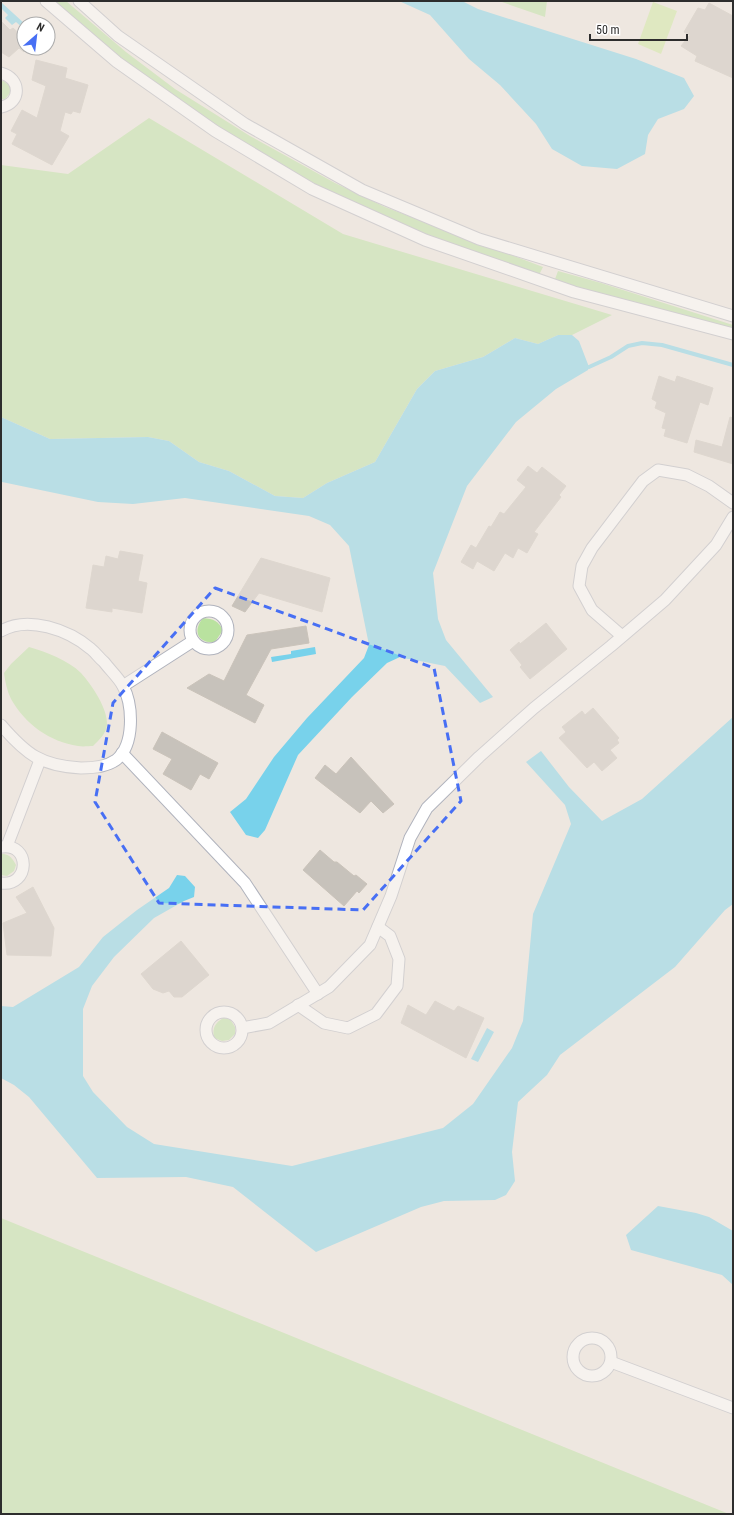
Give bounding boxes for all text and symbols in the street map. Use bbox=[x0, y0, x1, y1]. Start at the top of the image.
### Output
north arrow bbox=[16, 16, 56, 56]
scale bar bbox=[590, 16, 687, 42]
text: N bbox=[34, 20, 47, 35]
text: 50 m bbox=[596, 23, 620, 37]

